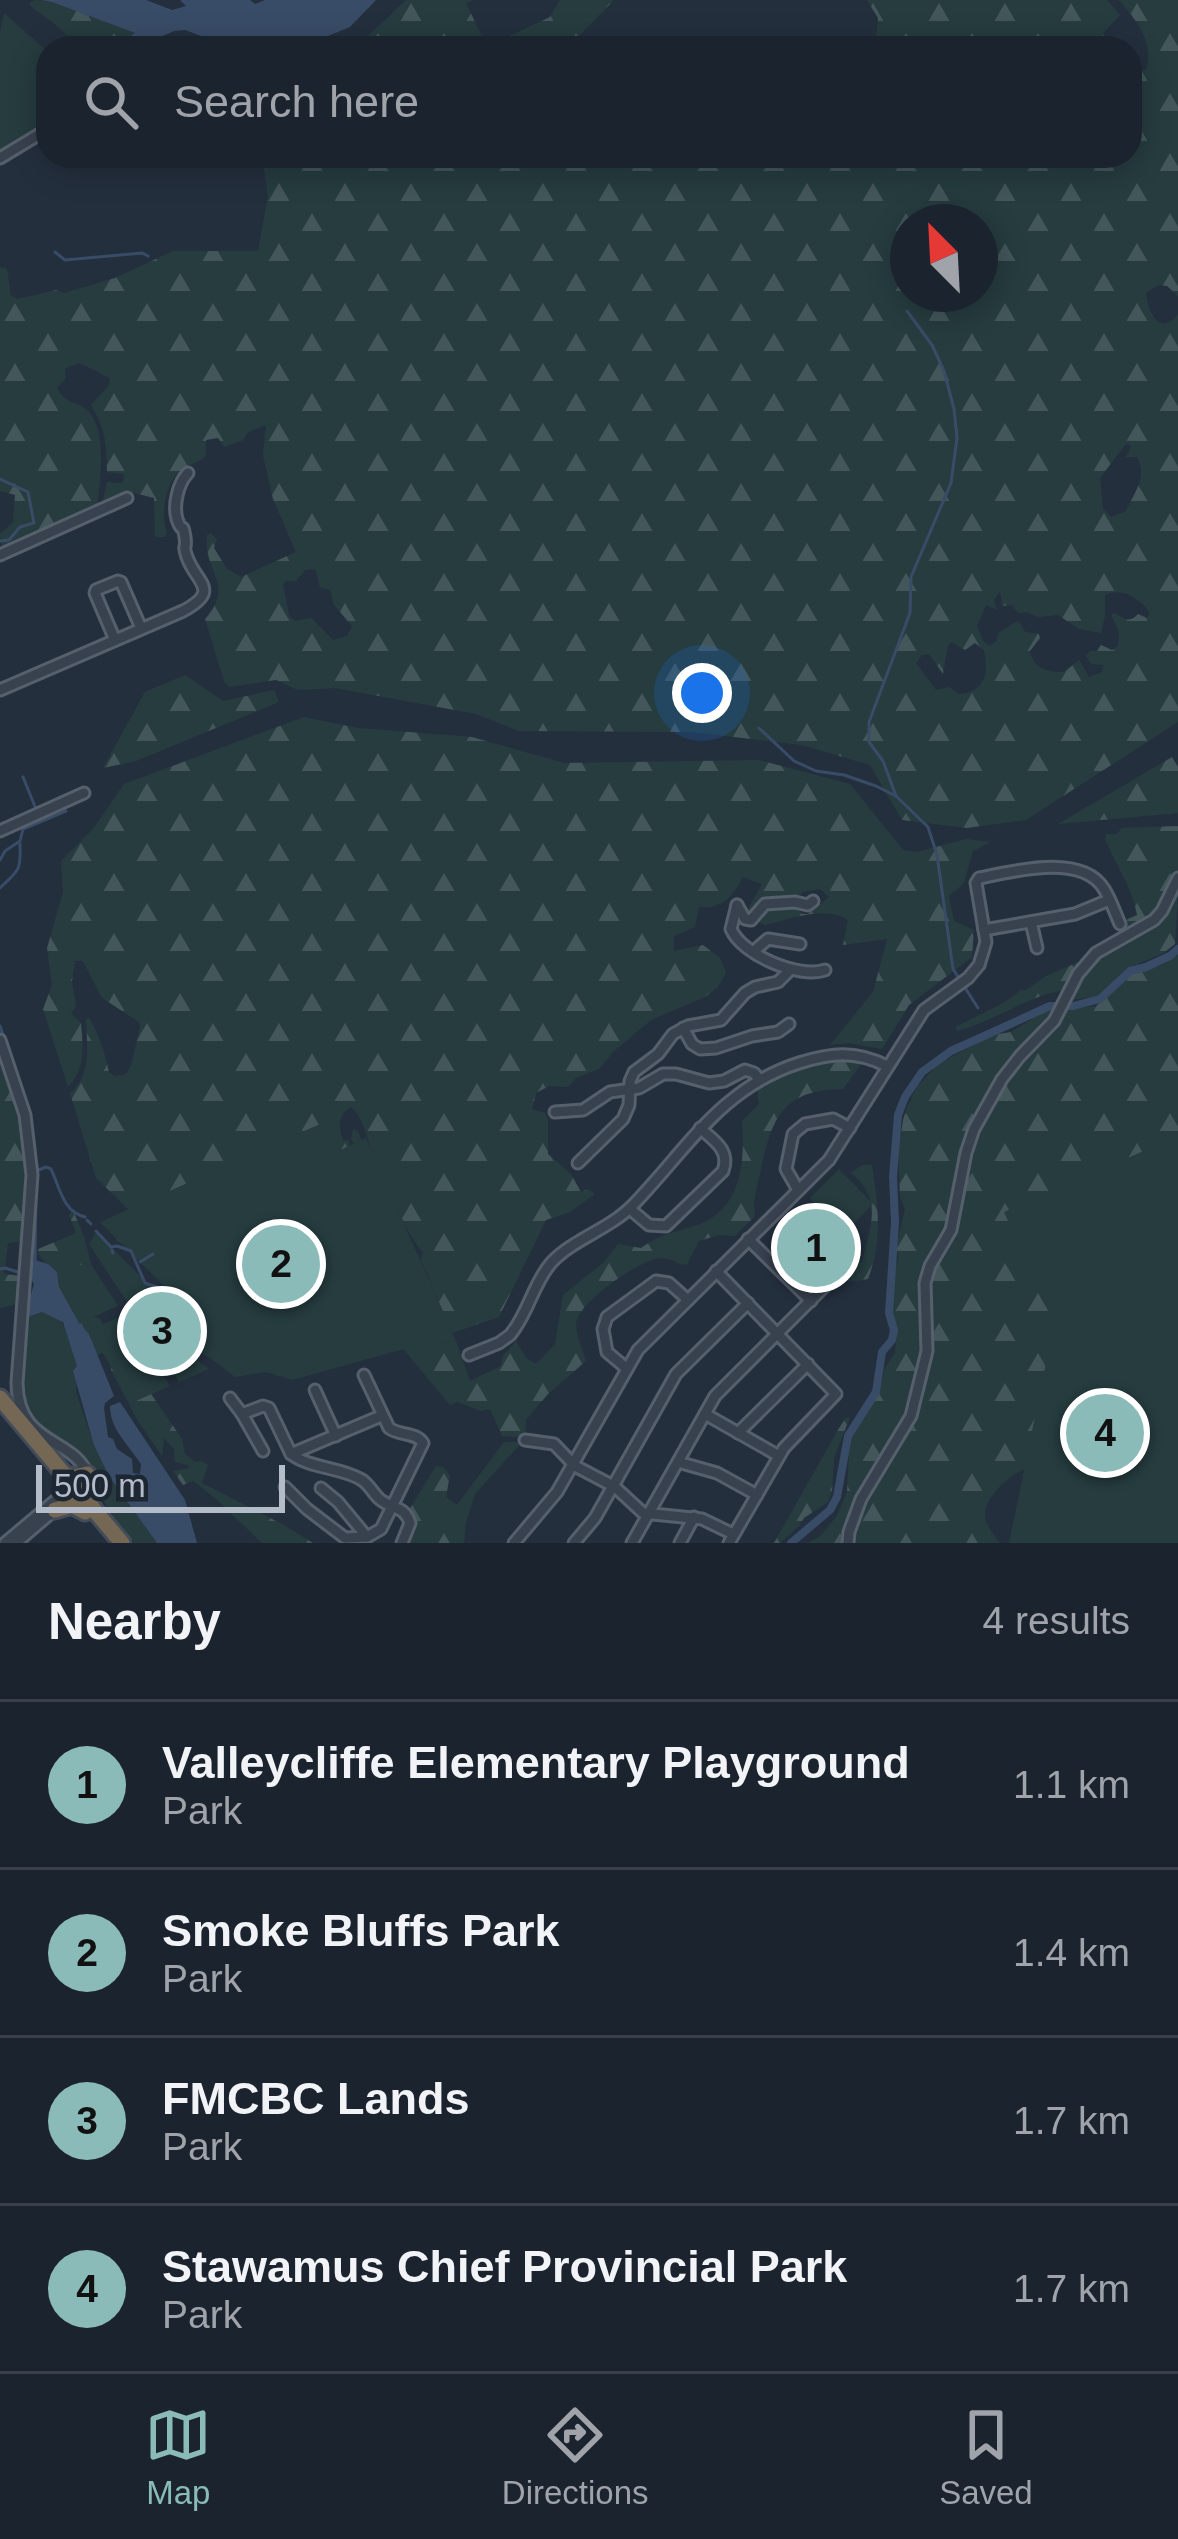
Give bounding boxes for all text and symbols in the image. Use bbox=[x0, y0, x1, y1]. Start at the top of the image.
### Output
search box bbox=[36, 36, 1142, 168]
icon: search bbox=[78, 69, 144, 135]
text: Search here bbox=[174, 76, 419, 127]
north arrow bbox=[890, 204, 998, 312]
your location bbox=[672, 663, 732, 723]
pin: 1 bbox=[777, 1203, 855, 1293]
pin: 2 bbox=[242, 1219, 320, 1309]
pin: 3 bbox=[123, 1286, 201, 1376]
pin: 4 bbox=[1066, 1388, 1144, 1478]
scale bar bbox=[36, 1459, 285, 1512]
text: 500 m bbox=[54, 1467, 146, 1504]
text: Nearby bbox=[48, 1593, 221, 1650]
text: 4 results bbox=[983, 1599, 1130, 1642]
text: Valleycliffe Elementary Playground bbox=[162, 1737, 910, 1788]
text: 1 bbox=[76, 1763, 98, 1806]
text: 1.1 km bbox=[1013, 1763, 1130, 1806]
text: Park bbox=[162, 1789, 242, 1832]
text: Smoke Bluffs Park bbox=[162, 1905, 560, 1956]
text: 2 bbox=[76, 1931, 98, 1974]
text: 1.4 km bbox=[1013, 1931, 1130, 1974]
text: Park bbox=[162, 1957, 242, 2000]
text: FMCBC Lands bbox=[162, 2073, 470, 2124]
text: 3 bbox=[76, 2099, 98, 2142]
text: 1.7 km bbox=[1013, 2099, 1130, 2142]
text: Park bbox=[162, 2125, 242, 2168]
text: Stawamus Chief Provincial Park bbox=[162, 2241, 847, 2292]
text: 4 bbox=[76, 2267, 98, 2310]
text: 1.7 km bbox=[1013, 2267, 1130, 2310]
text: Park bbox=[162, 2293, 242, 2336]
tab: Map bbox=[145, 2402, 211, 2512]
tab: Directions bbox=[502, 2402, 649, 2512]
tab: Saved bbox=[939, 2402, 1033, 2512]

